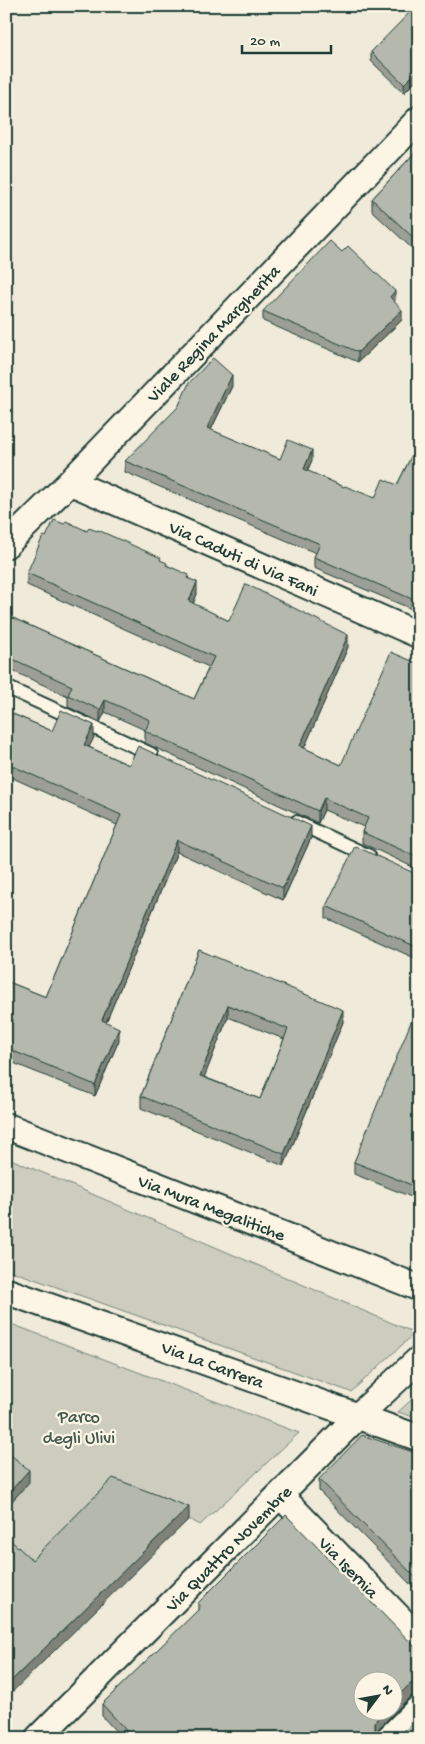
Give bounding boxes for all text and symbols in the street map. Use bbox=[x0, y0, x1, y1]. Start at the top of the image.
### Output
scale bar bbox=[242, 22, 331, 54]
text: 20 m bbox=[250, 33, 280, 51]
street label: Viale Regina Margherita bbox=[143, 261, 287, 408]
street label: Via Caduti di Via Fani bbox=[164, 518, 321, 603]
street label: Via Mura Megalitiche bbox=[134, 1171, 288, 1247]
street label: Via La Carrera bbox=[157, 1338, 267, 1395]
park label: Parco degli Ulivi bbox=[43, 1408, 115, 1450]
street label: Via Quattro Novembre bbox=[162, 1482, 298, 1618]
street label: Via Isernia bbox=[312, 1533, 382, 1605]
north arrow bbox=[352, 1672, 402, 1722]
text: N bbox=[377, 1682, 397, 1699]

